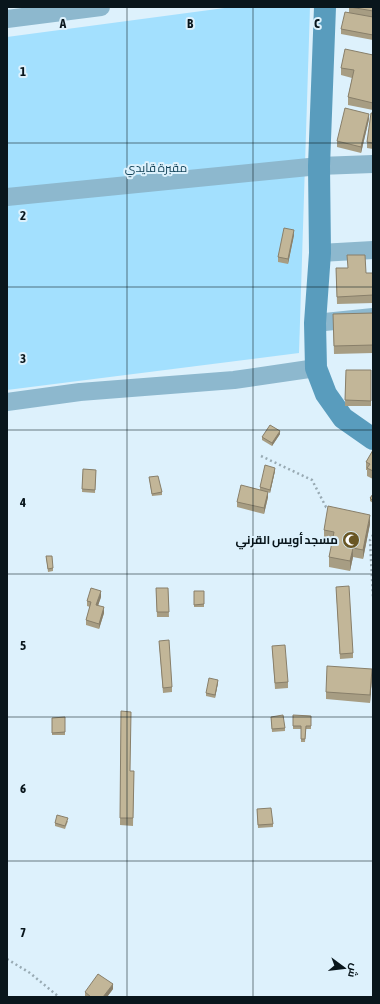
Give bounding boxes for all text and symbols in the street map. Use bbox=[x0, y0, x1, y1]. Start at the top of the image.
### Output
text: A bbox=[59, 16, 67, 31]
text: B bbox=[187, 16, 194, 31]
text: C bbox=[314, 16, 320, 31]
text: 1 bbox=[20, 64, 26, 79]
park label: مقبرة قايدي bbox=[125, 161, 187, 178]
text: 2 bbox=[20, 208, 26, 223]
text: 3 bbox=[20, 351, 26, 366]
text: 4 bbox=[19, 495, 26, 510]
mosque icon: مسجد أويس القرني bbox=[341, 530, 361, 550]
place label: مسجد أويس القرني bbox=[235, 532, 338, 550]
text: 5 bbox=[20, 638, 26, 653]
text: 6 bbox=[20, 781, 26, 796]
text: 7 bbox=[20, 925, 26, 940]
north arrow bbox=[324, 948, 364, 988]
text: ش bbox=[345, 962, 361, 979]

